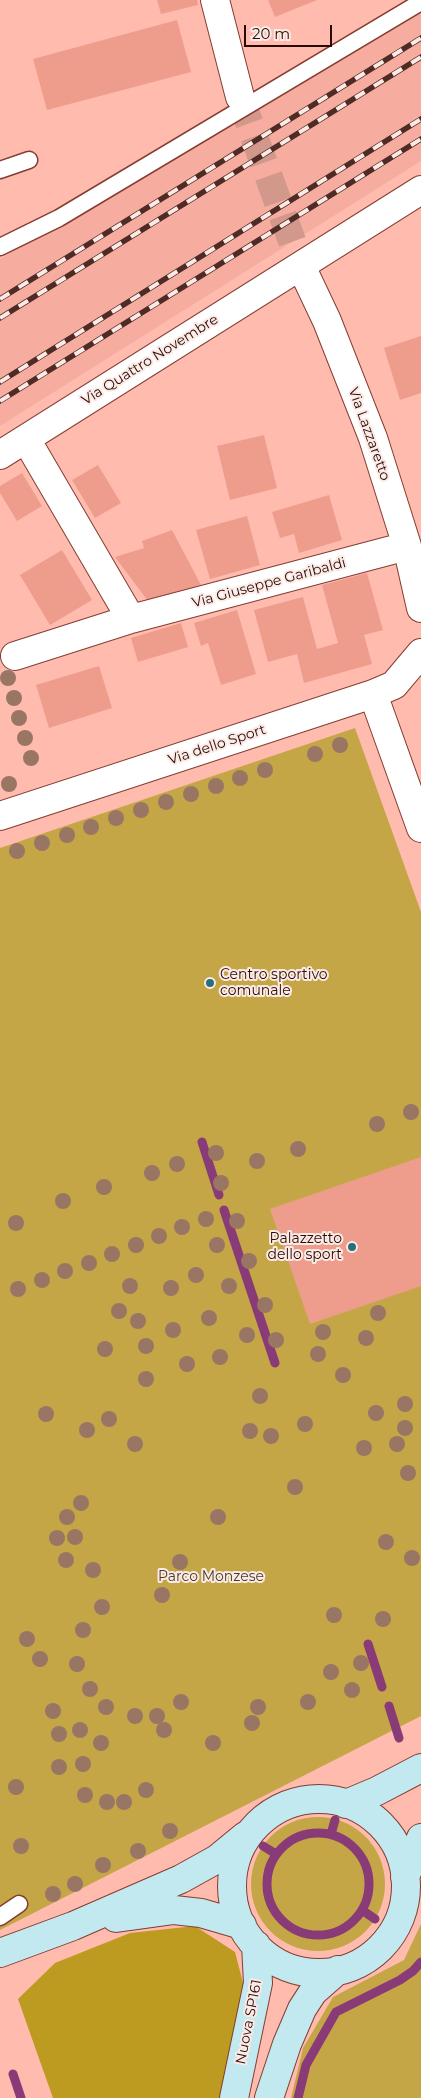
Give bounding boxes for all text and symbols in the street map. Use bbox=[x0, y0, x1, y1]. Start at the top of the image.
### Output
scale bar bbox=[246, 15, 334, 47]
text: 20 m bbox=[252, 24, 290, 43]
street label: Via Quattro Novembre bbox=[79, 311, 221, 409]
street label: Via Lazzaretto bbox=[344, 385, 394, 483]
street label: Via Giuseppe Garibaldi bbox=[190, 554, 348, 612]
street label: Via dello Sport bbox=[166, 721, 268, 769]
place label: Centro sportivo comunale bbox=[220, 967, 328, 1000]
marker: Centro sportivo comunale bbox=[204, 977, 216, 989]
place label: Palazzetto dello sport bbox=[267, 1231, 342, 1264]
marker: Palazzetto dello sport bbox=[346, 1241, 358, 1253]
park label: Parco Monzese bbox=[158, 1569, 264, 1585]
street label: Nuova SP161 bbox=[233, 1978, 265, 2066]

